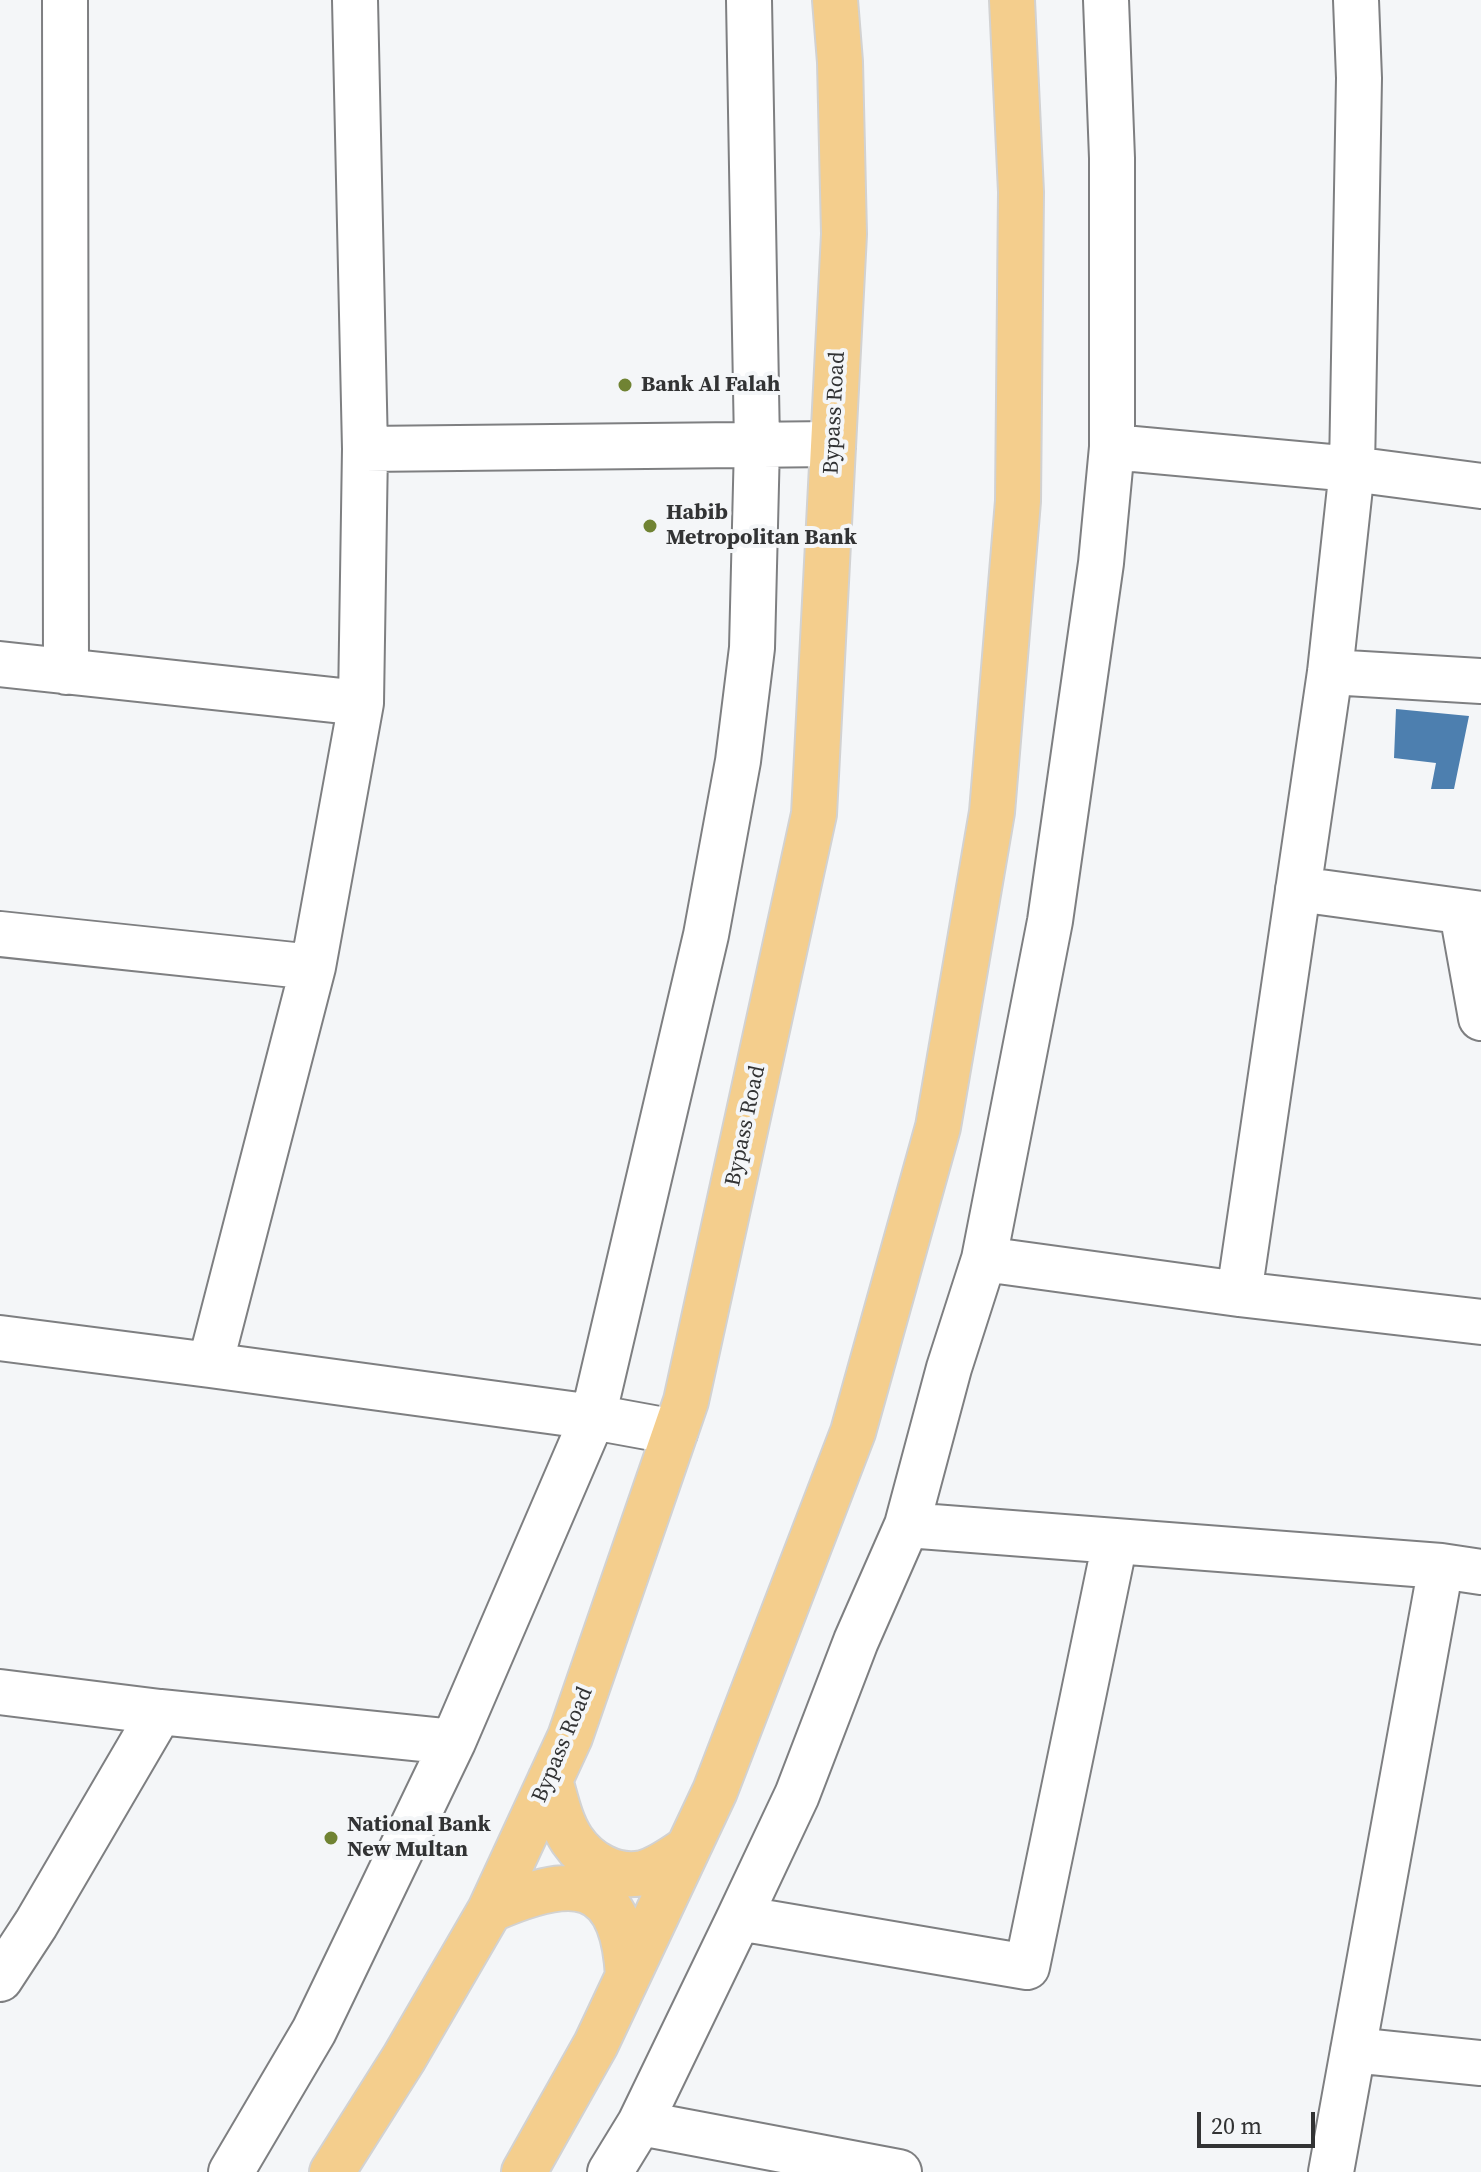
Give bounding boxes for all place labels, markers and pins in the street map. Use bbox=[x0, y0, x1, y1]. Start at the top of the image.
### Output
place label: Bank Al Falah bbox=[641, 372, 780, 398]
marker: Bank Al Falah bbox=[616, 376, 634, 394]
place label: Habib Metropolitan Bank bbox=[666, 500, 857, 552]
marker: Habib Metropolitan Bank bbox=[641, 517, 659, 535]
place label: National Bank New Multan bbox=[347, 1812, 491, 1864]
marker: National Bank New Multan bbox=[322, 1829, 340, 1847]

